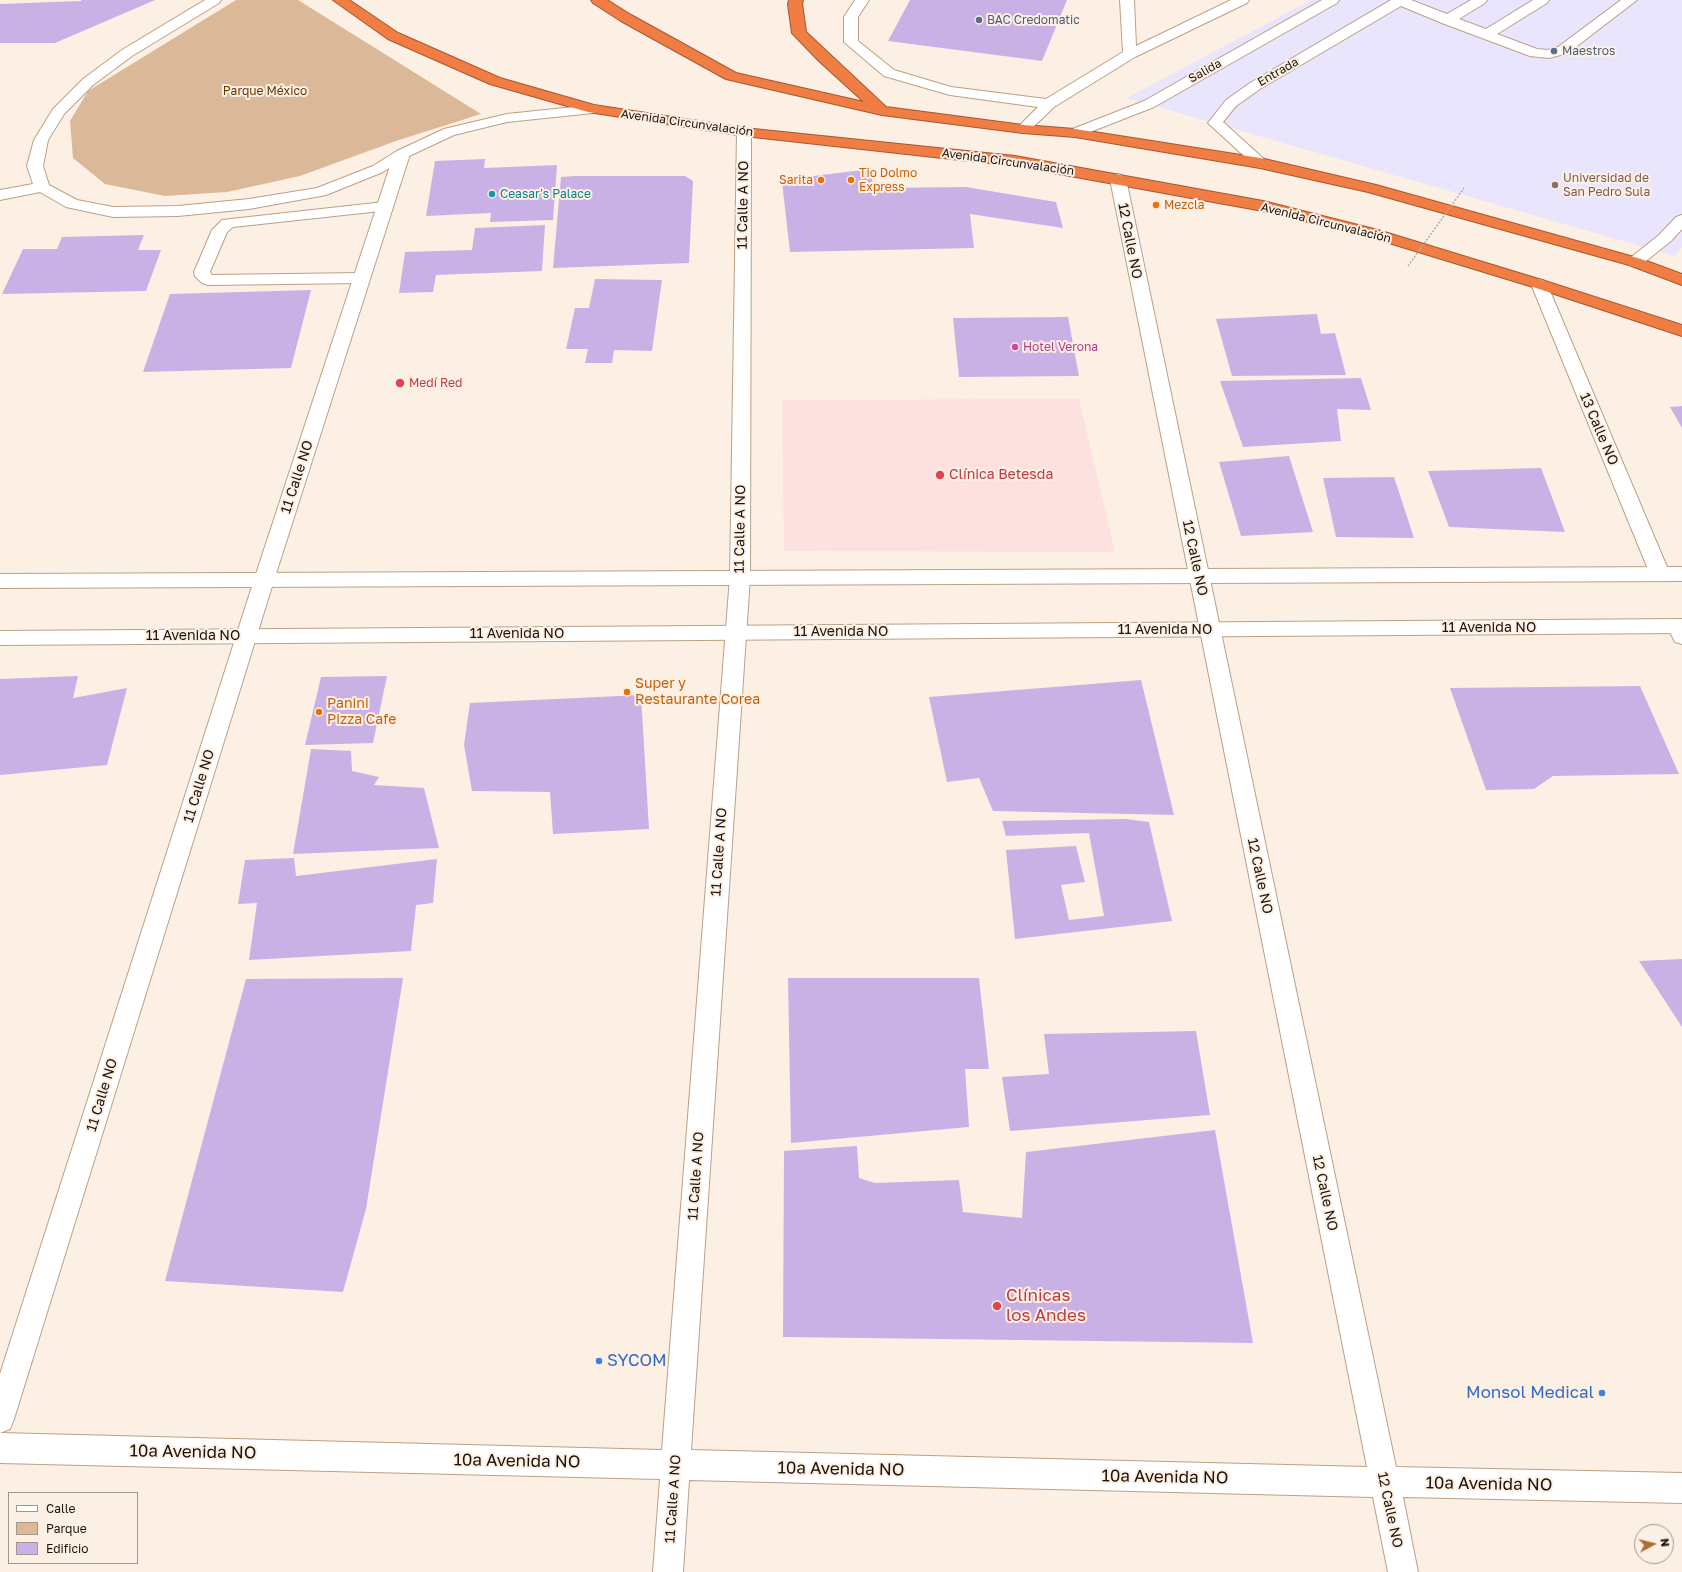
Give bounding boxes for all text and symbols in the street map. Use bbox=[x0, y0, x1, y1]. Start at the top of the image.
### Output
place label: BAC Credomatic bbox=[987, 13, 1080, 27]
marker: BAC Credomatic bbox=[974, 15, 984, 25]
place label: Maestros bbox=[1562, 44, 1615, 58]
marker: Maestros bbox=[1549, 46, 1559, 56]
street label: Entrada bbox=[1255, 55, 1301, 89]
street label: Salida bbox=[1186, 56, 1224, 86]
park label: Parque México bbox=[223, 84, 307, 98]
street label: Avenida Circunvalación bbox=[620, 107, 754, 139]
street label: Avenida Circunvalación bbox=[941, 146, 1075, 178]
street label: 11 Calle A NO bbox=[734, 160, 752, 250]
place label: Tio Dolmo Express bbox=[859, 166, 917, 194]
place label: Universidad de San Pedro Sula bbox=[1563, 171, 1650, 199]
place label: Sarita bbox=[779, 173, 813, 187]
marker: Sarita bbox=[816, 175, 826, 185]
marker: Tio Dolmo Express bbox=[846, 175, 856, 185]
marker: Universidad de San Pedro Sula bbox=[1550, 180, 1560, 190]
place label: Ceasar's Palace bbox=[500, 187, 591, 201]
marker: Ceasar's Palace bbox=[487, 189, 497, 199]
place label: Mezcla bbox=[1164, 198, 1205, 212]
marker: Mezcla bbox=[1151, 200, 1161, 210]
street label: Avenida Circunvalación bbox=[1259, 200, 1393, 246]
street label: 12 Calle NO bbox=[1114, 201, 1146, 281]
place label: Hotel Verona bbox=[1023, 340, 1098, 354]
marker: Hotel Verona bbox=[1010, 342, 1020, 352]
place label: Medí Red bbox=[409, 376, 462, 390]
marker: Medí Red bbox=[394, 377, 406, 389]
street label: 13 Calle NO bbox=[1576, 390, 1622, 468]
street label: 11 Calle NO bbox=[277, 438, 317, 516]
place label: Clínica Betesda bbox=[949, 467, 1053, 483]
marker: Clínica Betesda bbox=[934, 469, 946, 481]
street label: 11 Calle A NO bbox=[731, 484, 749, 574]
street label: 12 Calle NO bbox=[1179, 518, 1211, 598]
street label: 11 Avenida NO bbox=[1442, 620, 1536, 636]
street label: 11 Avenida NO bbox=[1118, 622, 1212, 638]
street label: 11 Avenida NO bbox=[794, 624, 888, 640]
street label: 11 Avenida NO bbox=[470, 626, 564, 642]
street label: 11 Avenida NO bbox=[146, 628, 240, 644]
place label: Super y Restaurante Corea bbox=[635, 676, 760, 708]
marker: Super y Restaurante Corea bbox=[622, 687, 632, 697]
place label: Panini Pizza Cafe bbox=[327, 696, 396, 728]
marker: Panini Pizza Cafe bbox=[314, 707, 324, 717]
street label: 11 Calle NO bbox=[180, 747, 218, 825]
street label: 11 Calle A NO bbox=[708, 807, 730, 897]
street label: 12 Calle NO bbox=[1244, 836, 1276, 916]
street label: 11 Calle NO bbox=[83, 1056, 121, 1134]
street label: 11 Calle A NO bbox=[685, 1131, 707, 1221]
street label: 12 Calle NO bbox=[1309, 1153, 1341, 1233]
place label: Clínicas los Andes bbox=[1006, 1286, 1086, 1326]
marker: Clínicas los Andes bbox=[991, 1300, 1003, 1312]
place label: SYCOM bbox=[607, 1351, 667, 1371]
marker: SYCOM bbox=[594, 1356, 604, 1366]
place label: Monsol Medical bbox=[1466, 1383, 1594, 1403]
marker: Monsol Medical bbox=[1597, 1388, 1607, 1398]
street label: 10a Avenida NO bbox=[129, 1441, 257, 1463]
street label: 10a Avenida NO bbox=[453, 1450, 581, 1472]
street label: 11 Calle A NO bbox=[662, 1454, 684, 1544]
street label: 10a Avenida NO bbox=[777, 1458, 905, 1480]
street label: 10a Avenida NO bbox=[1101, 1466, 1229, 1488]
street label: 12 Calle NO bbox=[1374, 1470, 1406, 1550]
street label: 10a Avenida NO bbox=[1425, 1473, 1553, 1495]
legend bbox=[8, 1492, 138, 1564]
text: Calle bbox=[46, 1501, 75, 1516]
text: Parque bbox=[46, 1521, 87, 1536]
north arrow bbox=[1634, 1524, 1674, 1564]
text: N bbox=[1658, 1538, 1672, 1548]
text: Edificio bbox=[46, 1541, 88, 1556]

